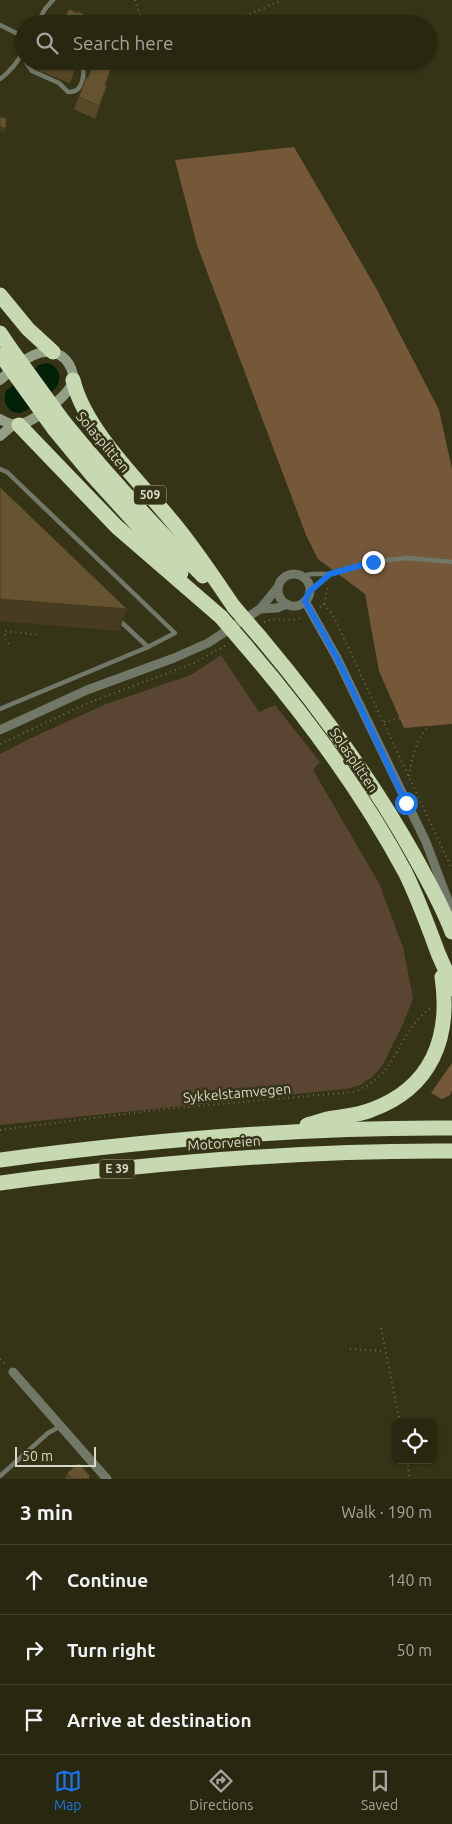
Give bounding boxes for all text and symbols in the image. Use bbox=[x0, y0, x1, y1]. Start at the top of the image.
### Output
search box bbox=[15, 15, 437, 70]
icon: search bbox=[33, 29, 61, 57]
text: Search here bbox=[73, 32, 173, 54]
street label: Solasplitten bbox=[73, 408, 133, 476]
road number: 509 bbox=[134, 486, 166, 504]
route end bbox=[362, 551, 385, 574]
street label: Solasplitten bbox=[327, 725, 381, 795]
route start bbox=[395, 792, 418, 815]
street label: Sykkelstamvegen bbox=[182, 1080, 292, 1106]
street label: Motorveien bbox=[187, 1132, 261, 1154]
road number: E 39 bbox=[100, 1160, 134, 1178]
map controls bbox=[392, 1419, 437, 1464]
button: locate bbox=[392, 1419, 437, 1464]
scale bar bbox=[15, 1444, 96, 1467]
text: 50 m bbox=[22, 1448, 53, 1464]
text: 3 min bbox=[20, 1500, 73, 1524]
text: Walk · 190 m bbox=[341, 1503, 432, 1521]
icon: ahead bbox=[20, 1566, 48, 1594]
text: Continue bbox=[67, 1569, 148, 1591]
text: 140 m bbox=[387, 1571, 432, 1589]
icon: right bbox=[20, 1636, 48, 1664]
text: Turn right bbox=[67, 1639, 155, 1661]
text: 50 m bbox=[396, 1641, 432, 1659]
icon: arrive bbox=[20, 1706, 48, 1734]
text: Arrive at destination bbox=[67, 1709, 252, 1731]
tab: Map bbox=[54, 1767, 82, 1813]
tab: Directions bbox=[189, 1767, 253, 1813]
tab: Saved bbox=[361, 1767, 398, 1813]

